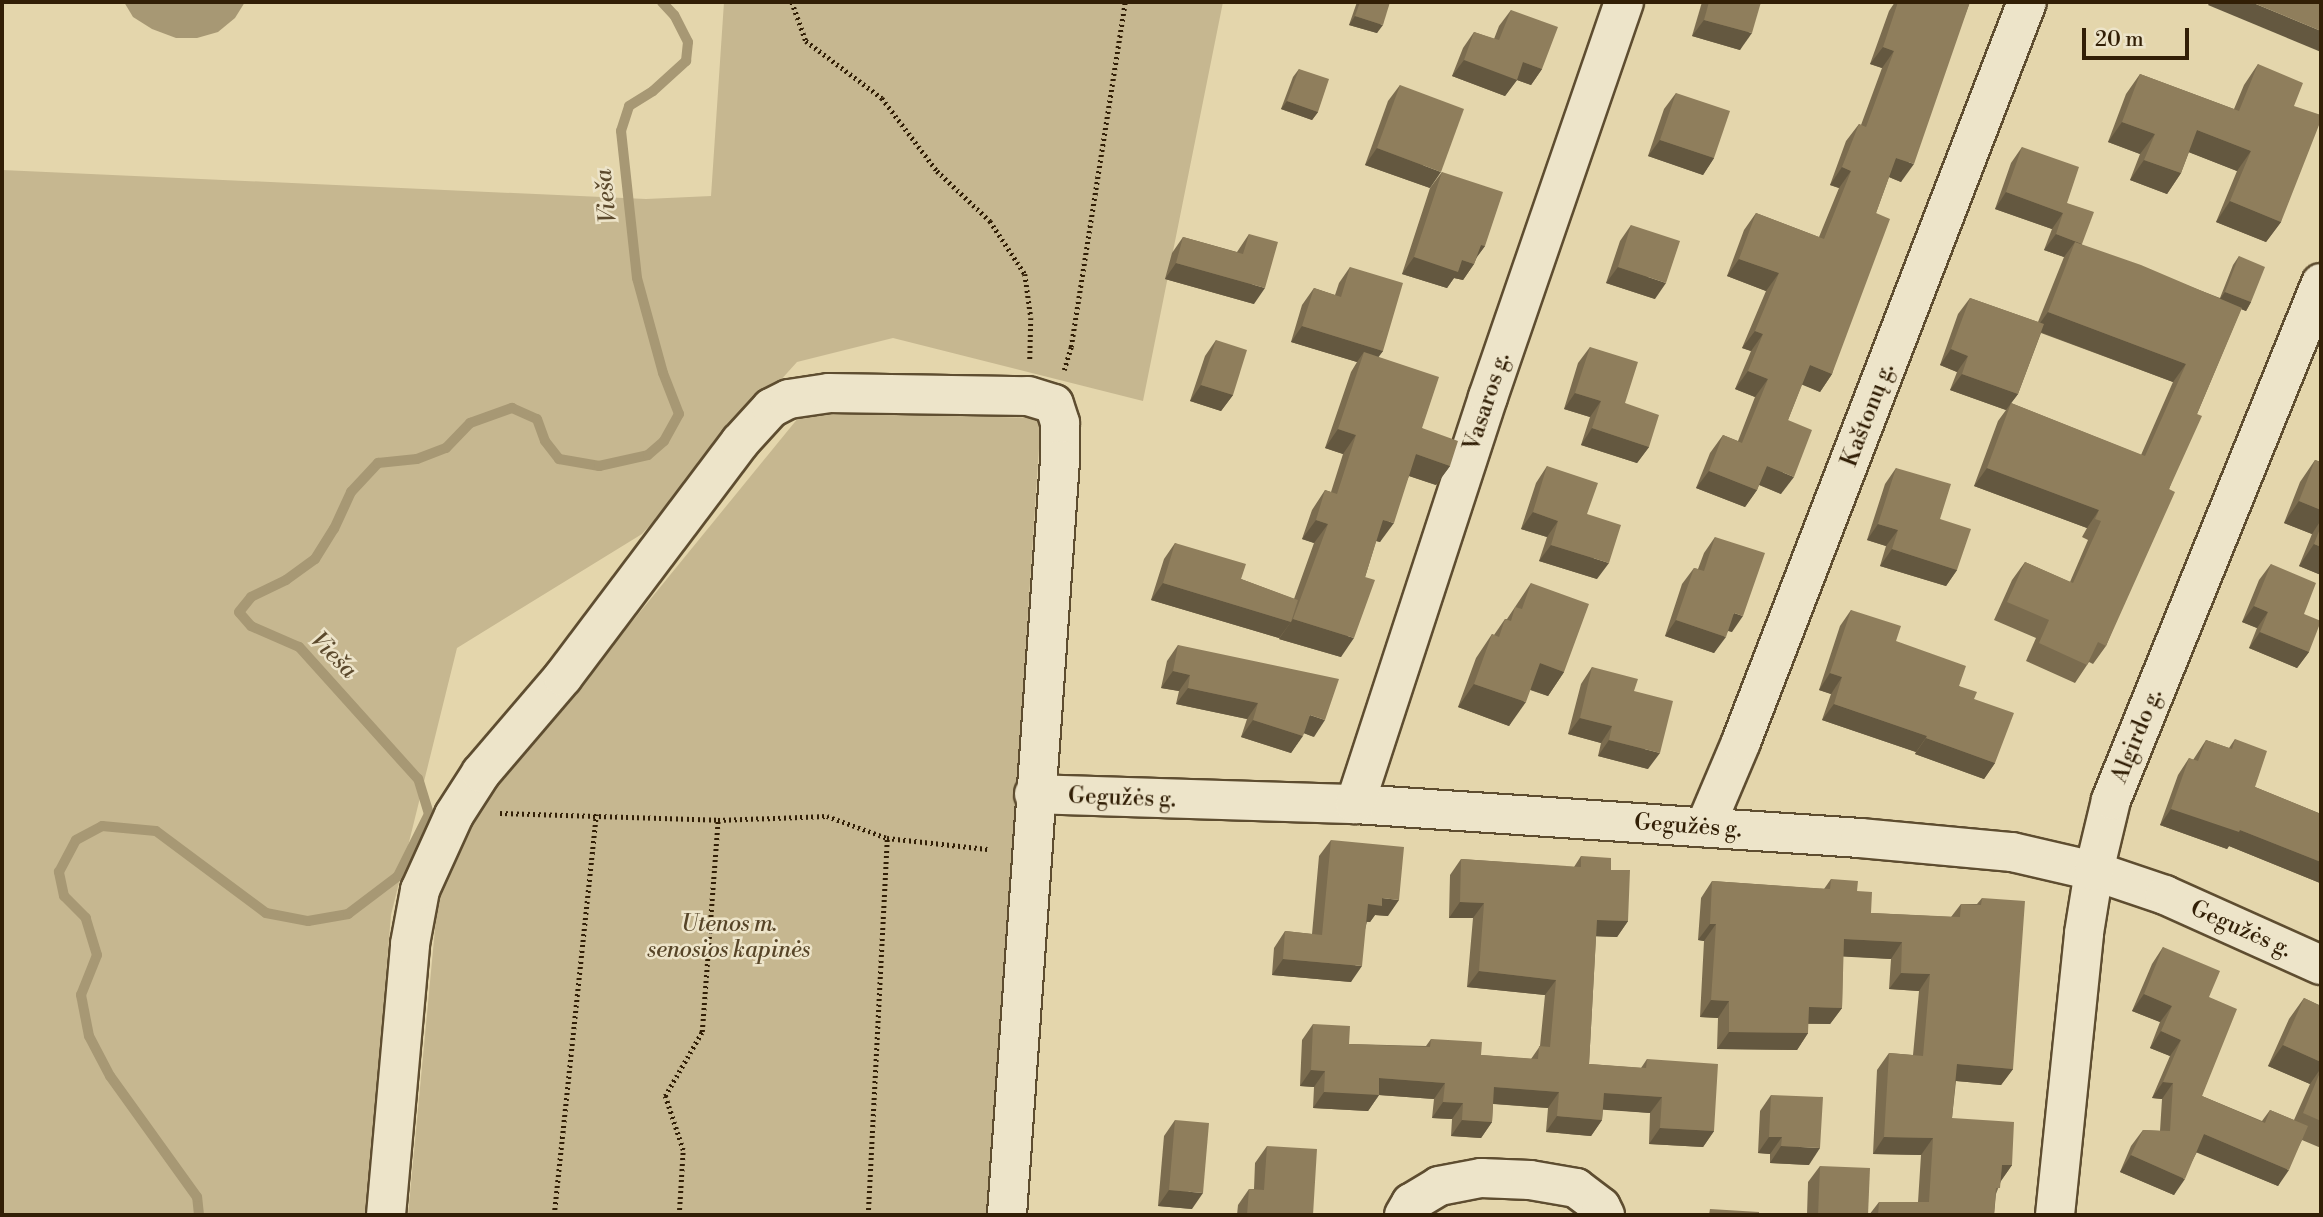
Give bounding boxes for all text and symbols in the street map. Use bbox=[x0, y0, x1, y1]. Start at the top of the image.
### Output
scale bar bbox=[2085, 14, 2192, 58]
text: 20 m bbox=[2095, 27, 2144, 53]
water label: Vieša bbox=[590, 168, 624, 224]
street label: Vasaros g. bbox=[1458, 349, 1516, 455]
street label: Kaštonų g. bbox=[1836, 359, 1900, 471]
water label: Vieša bbox=[304, 627, 362, 685]
street label: Algirdo g. bbox=[2106, 685, 2168, 787]
street label: Gegužės g. bbox=[1068, 782, 1176, 814]
street label: Gegužės g. bbox=[1633, 808, 1743, 844]
street label: Gegužės g. bbox=[2186, 894, 2296, 964]
park label: Utenos m. senosios kapinės bbox=[648, 910, 810, 964]

